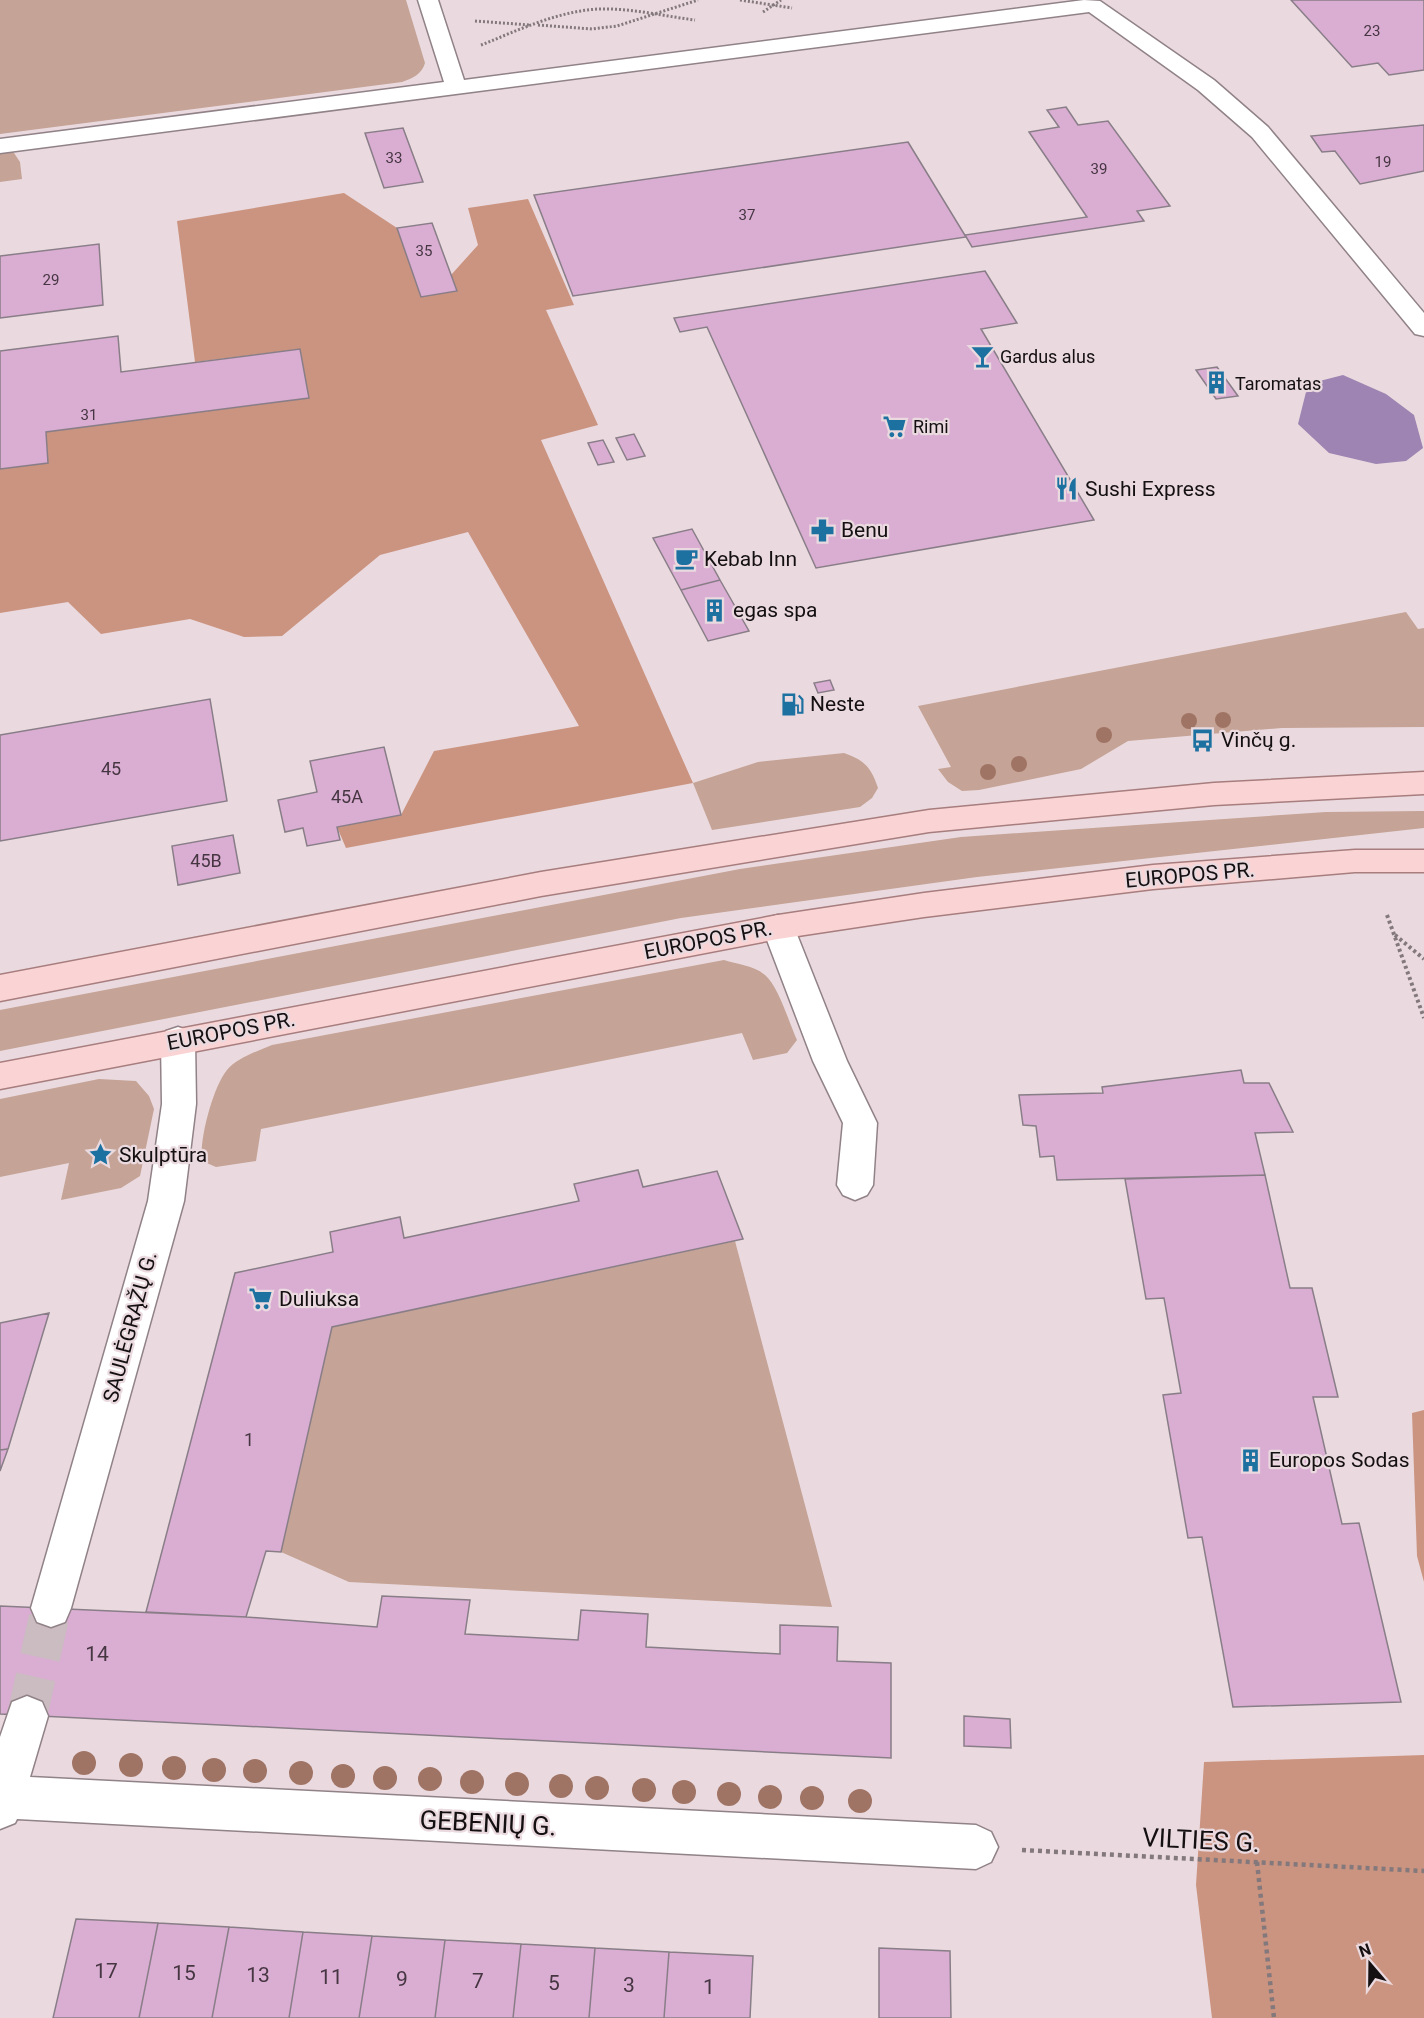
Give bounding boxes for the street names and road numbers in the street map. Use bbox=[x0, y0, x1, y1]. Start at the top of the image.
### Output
street label: EUROPOS PR. bbox=[1124, 857, 1256, 893]
street label: EUROPOS PR. bbox=[642, 916, 774, 964]
street label: EUROPOS PR. bbox=[165, 1007, 297, 1055]
street label: SAULĖGRĄŽŲ G. bbox=[98, 1249, 162, 1405]
street label: GEBENIŲ G. bbox=[419, 1804, 557, 1842]
street label: VILTIES G. bbox=[1141, 1822, 1261, 1858]

